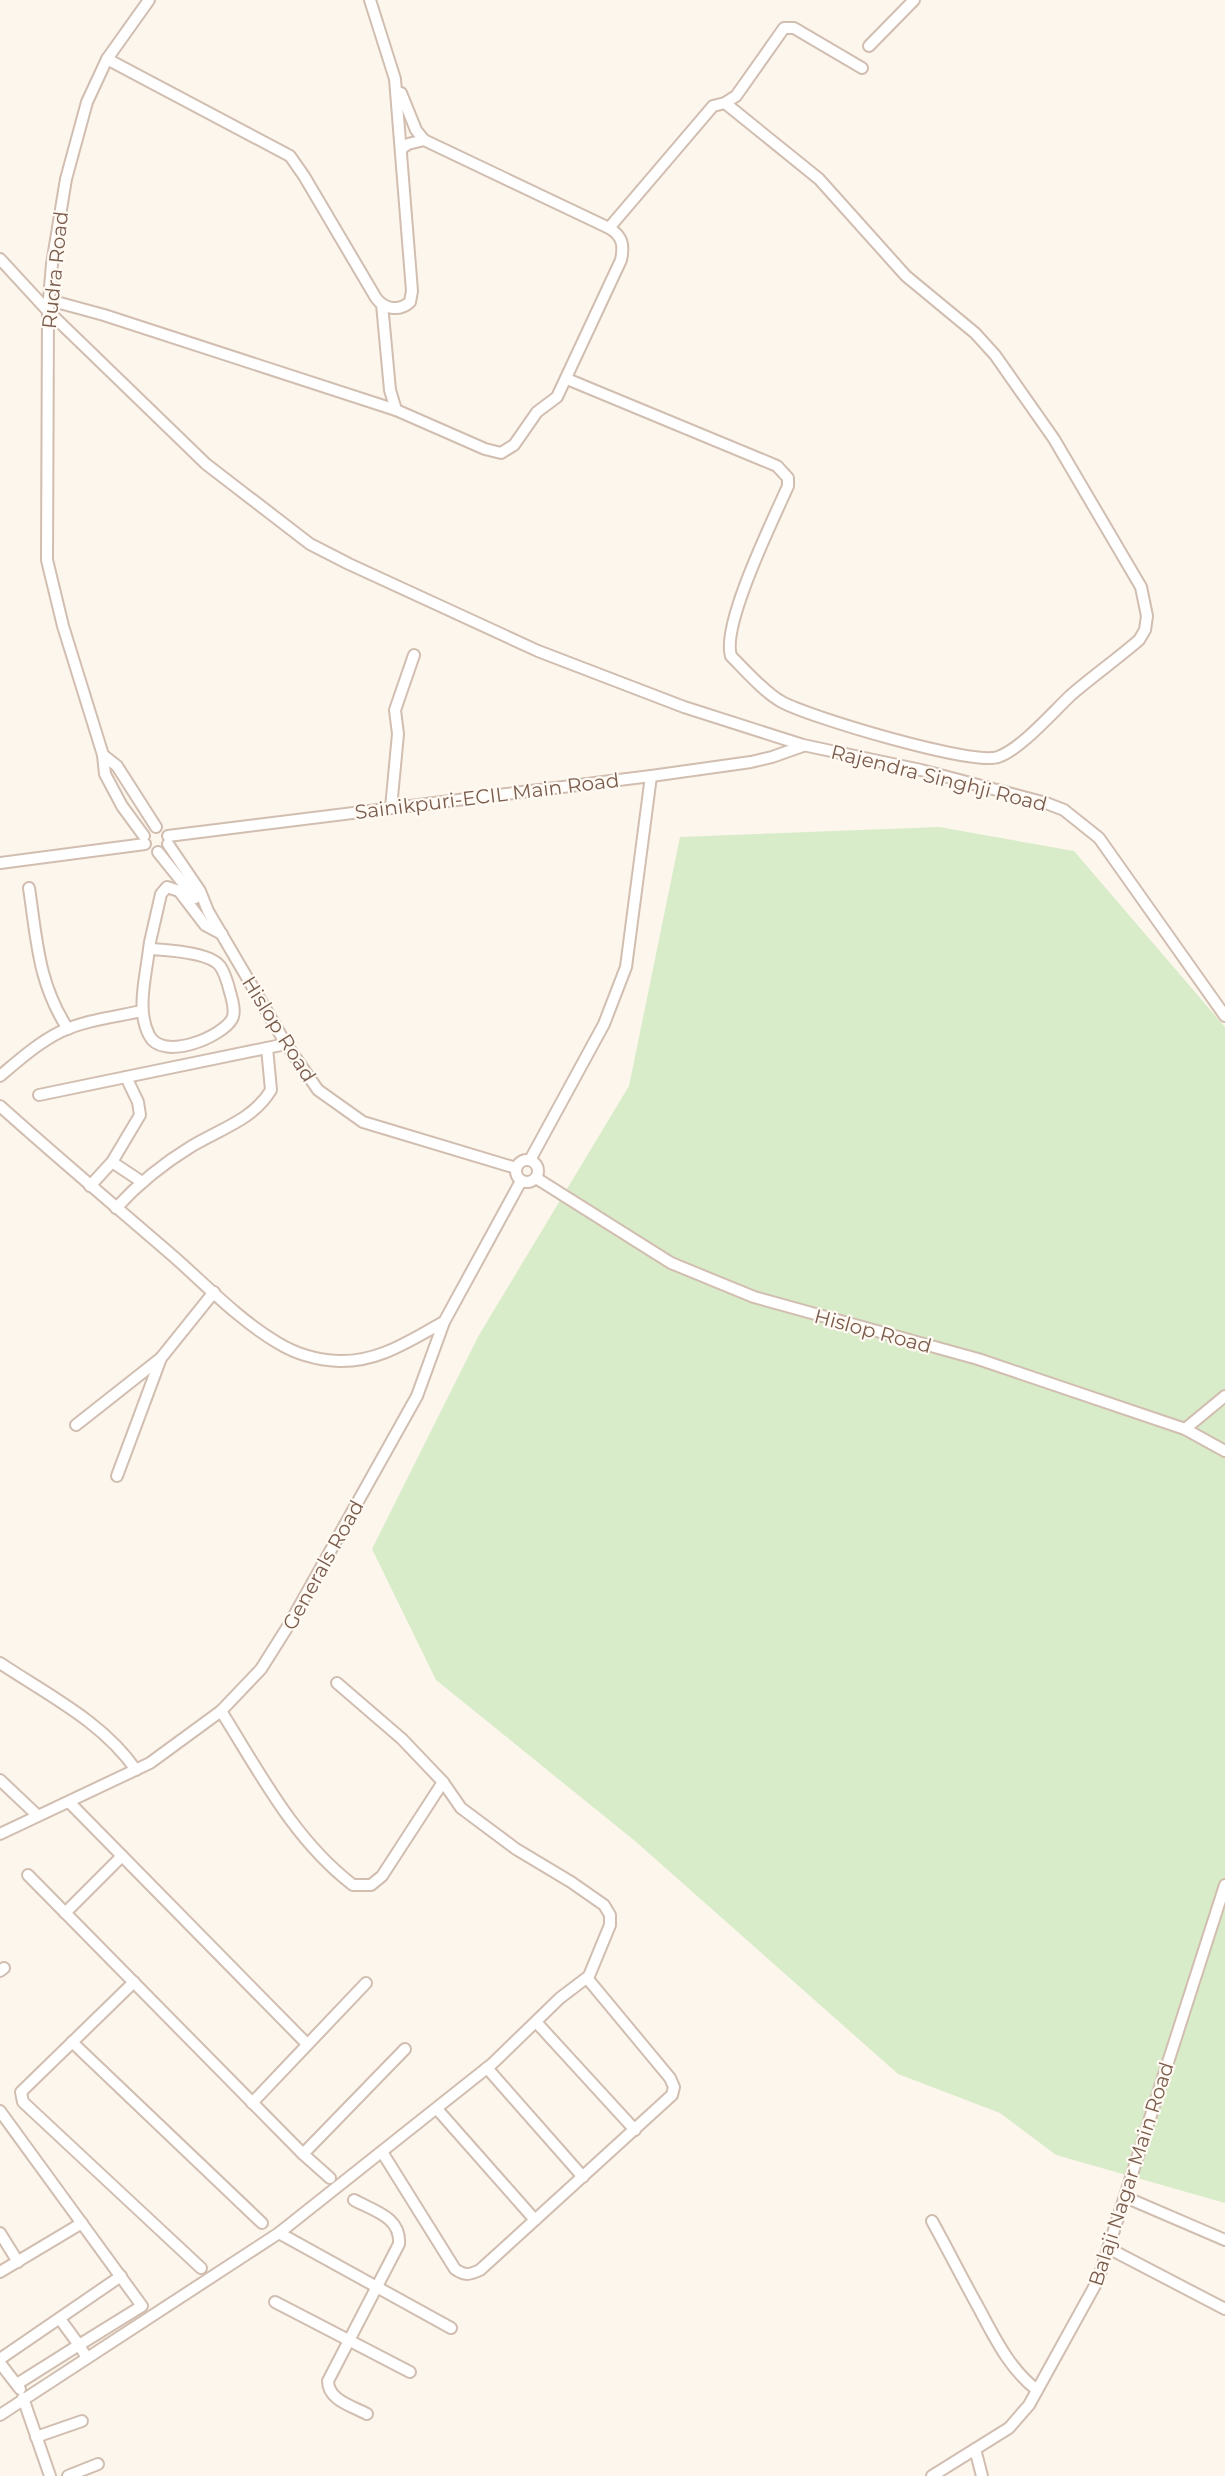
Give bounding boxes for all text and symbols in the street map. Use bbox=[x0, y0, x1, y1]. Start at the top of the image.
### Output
street label: Rudra Road bbox=[37, 210, 73, 330]
street label: Rajendra Singhji Road bbox=[828, 740, 1050, 816]
street label: Sainikpuri-ECIL Main Road bbox=[354, 768, 620, 824]
street label: Hislop Road bbox=[237, 972, 321, 1086]
street label: Hislop Road bbox=[812, 1304, 934, 1358]
street label: Generals Road bbox=[277, 1496, 369, 1634]
street label: Balaji Nagar Main Road bbox=[1083, 2059, 1179, 2289]

